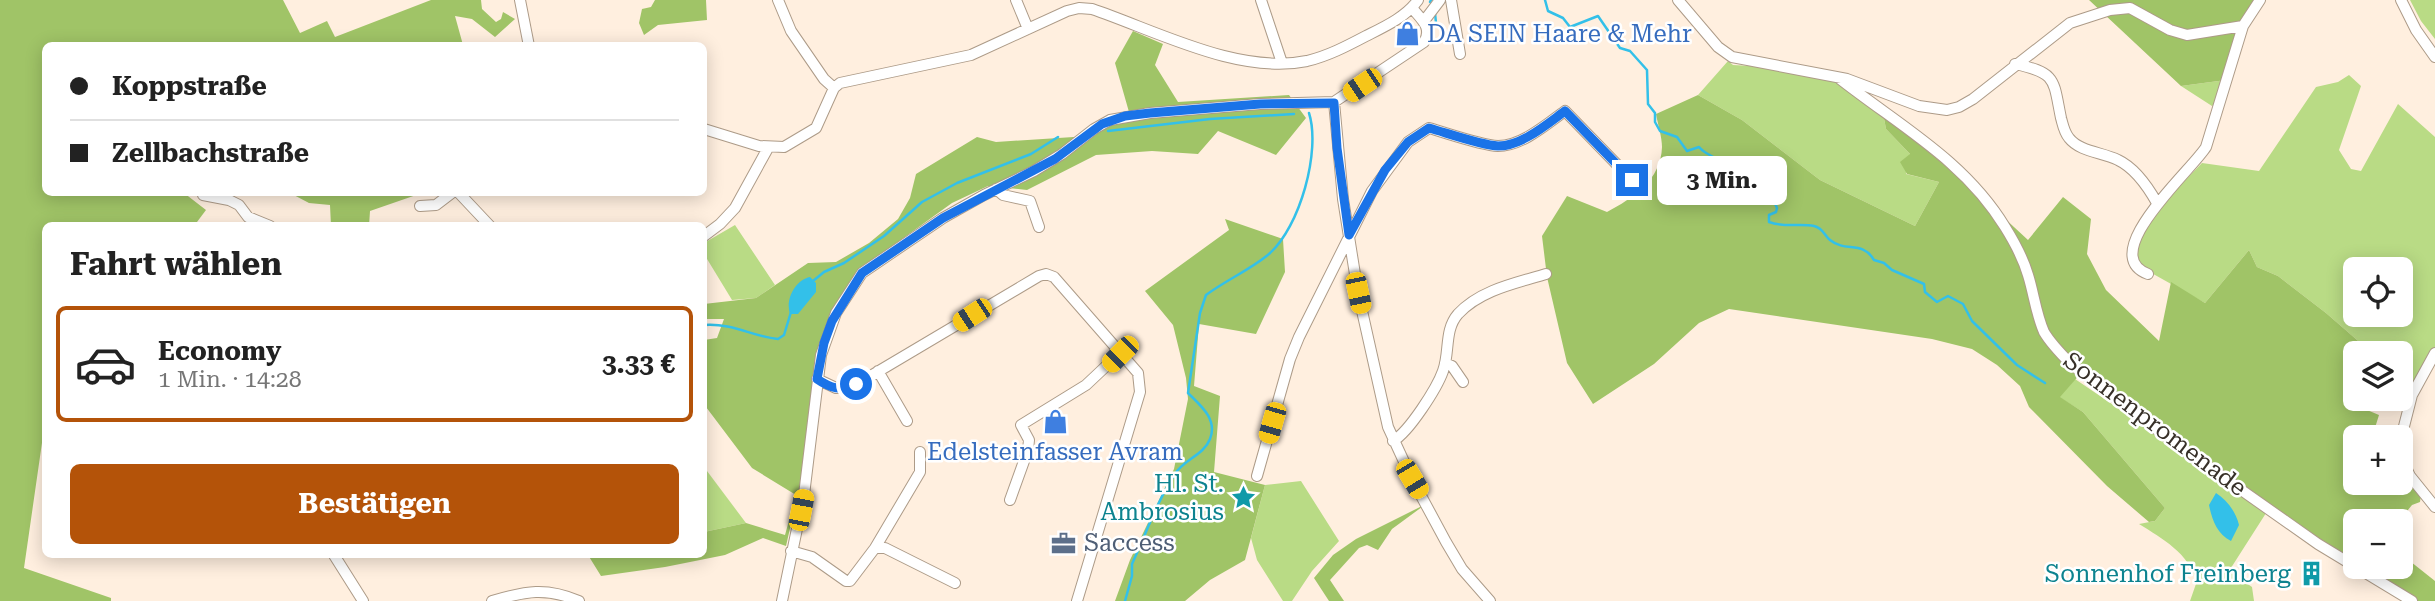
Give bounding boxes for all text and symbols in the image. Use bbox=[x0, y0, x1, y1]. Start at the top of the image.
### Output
shop icon: DA SEIN Haare & Mehr bbox=[1393, 20, 1421, 48]
place label: DA SEIN Haare & Mehr bbox=[1427, 20, 1692, 48]
car bbox=[1339, 65, 1386, 105]
text: Koppstraße bbox=[112, 71, 267, 101]
text: Zellbachstraße bbox=[112, 138, 309, 168]
callout: 3 Min. bbox=[1656, 156, 1786, 204]
route end bbox=[1616, 164, 1648, 196]
text: 3 Min. bbox=[1686, 167, 1758, 194]
text: Fahrt wählen bbox=[70, 245, 282, 283]
map controls bbox=[2343, 257, 2413, 579]
button: locate bbox=[2343, 257, 2413, 327]
car bbox=[1344, 270, 1373, 316]
car bbox=[949, 295, 996, 335]
car bbox=[1098, 332, 1143, 376]
icon: car bbox=[74, 333, 137, 396]
text: Economy bbox=[158, 336, 281, 366]
button: layers bbox=[2343, 341, 2413, 411]
street label: Sonnenpromenade bbox=[2058, 346, 2252, 502]
text: 3.33 € bbox=[602, 349, 675, 379]
text: 1 Min. · 14:28 bbox=[158, 366, 302, 393]
route start bbox=[840, 368, 872, 400]
car bbox=[1257, 400, 1288, 446]
shop icon: Edelsteinfasser Avram bbox=[1041, 407, 1069, 435]
button: + bbox=[2343, 425, 2413, 495]
place label: Edelsteinfasser Avram bbox=[927, 438, 1183, 466]
car bbox=[1393, 456, 1432, 502]
button: Bestätigen bbox=[70, 464, 679, 544]
place label: Hl. St. Ambrosius bbox=[1100, 470, 1224, 526]
place icon: Hl. St. Ambrosius bbox=[1230, 484, 1258, 512]
car bbox=[787, 487, 816, 533]
button: − bbox=[2343, 509, 2413, 579]
office icon: Saccess bbox=[1050, 529, 1078, 557]
place label: Saccess bbox=[1084, 529, 1175, 557]
place label: Sonnenhof Freinberg bbox=[2045, 560, 2291, 588]
building icon: Sonnenhof Freinberg bbox=[2297, 560, 2325, 588]

